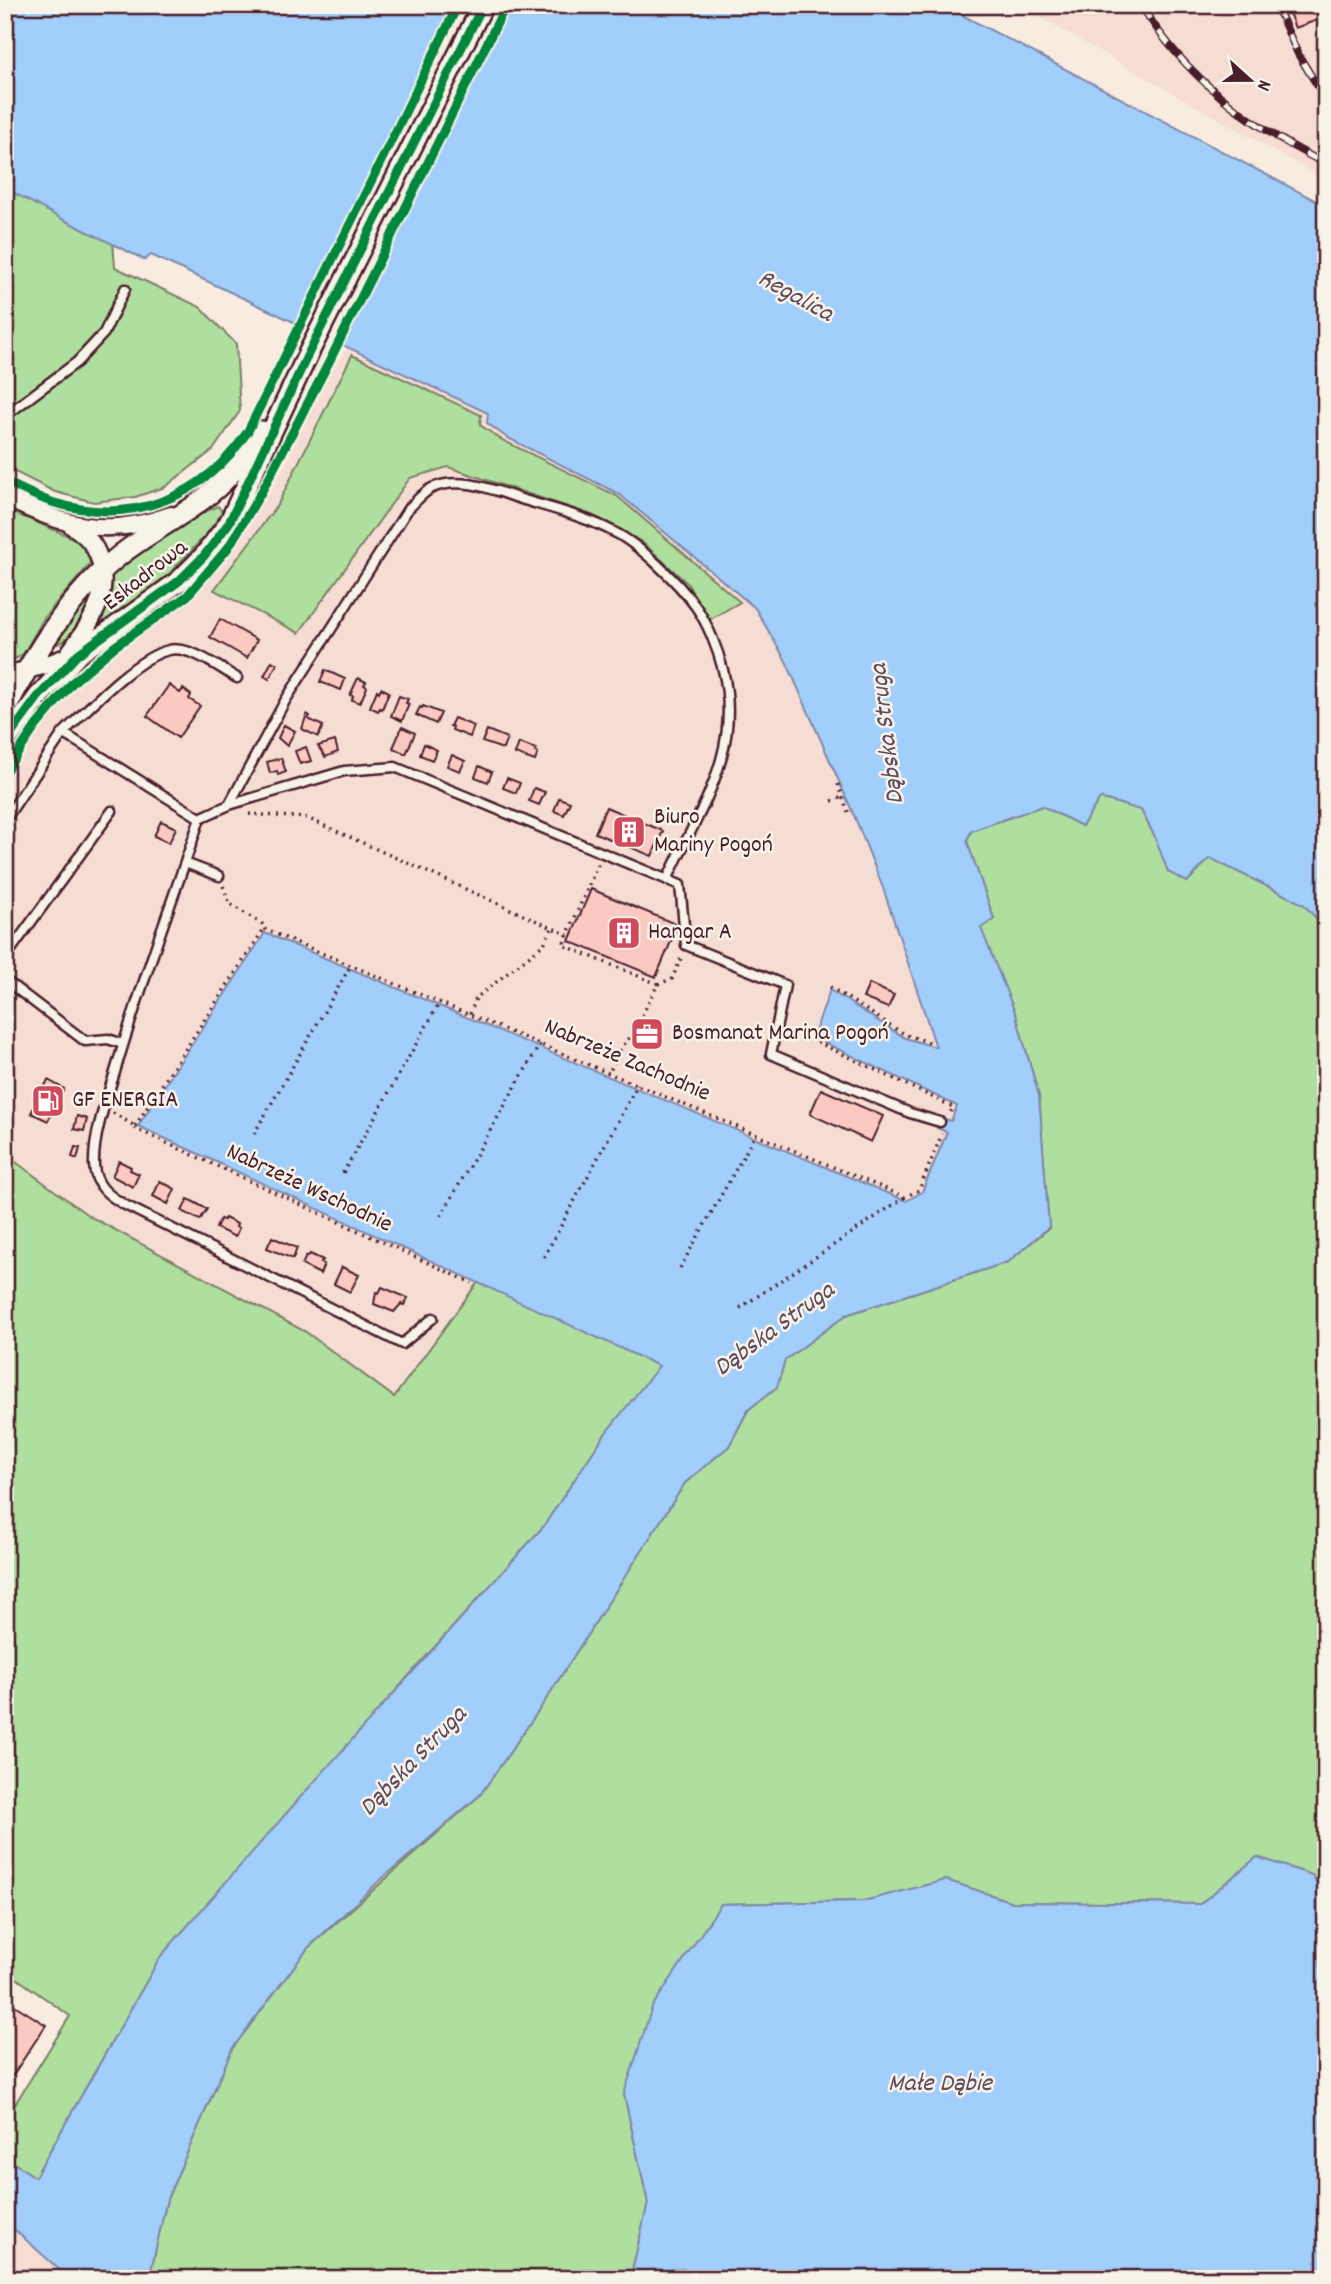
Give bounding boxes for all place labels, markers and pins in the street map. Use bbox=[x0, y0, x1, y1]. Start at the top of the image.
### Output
place label: Biuro Mariny Pogoń bbox=[654, 801, 773, 863]
building icon: Biuro Mariny Pogoń bbox=[610, 813, 648, 851]
building icon: Hangar A bbox=[605, 914, 643, 952]
place label: Hangar A bbox=[648, 916, 732, 950]
office icon: Bosmanat Marina Pogoń bbox=[628, 1015, 666, 1053]
place label: Bosmanat Marina Pogoń bbox=[672, 1017, 889, 1051]
fuel station icon: GF ENERGIA bbox=[29, 1082, 67, 1120]
place label: GF ENERGIA bbox=[72, 1084, 178, 1118]

